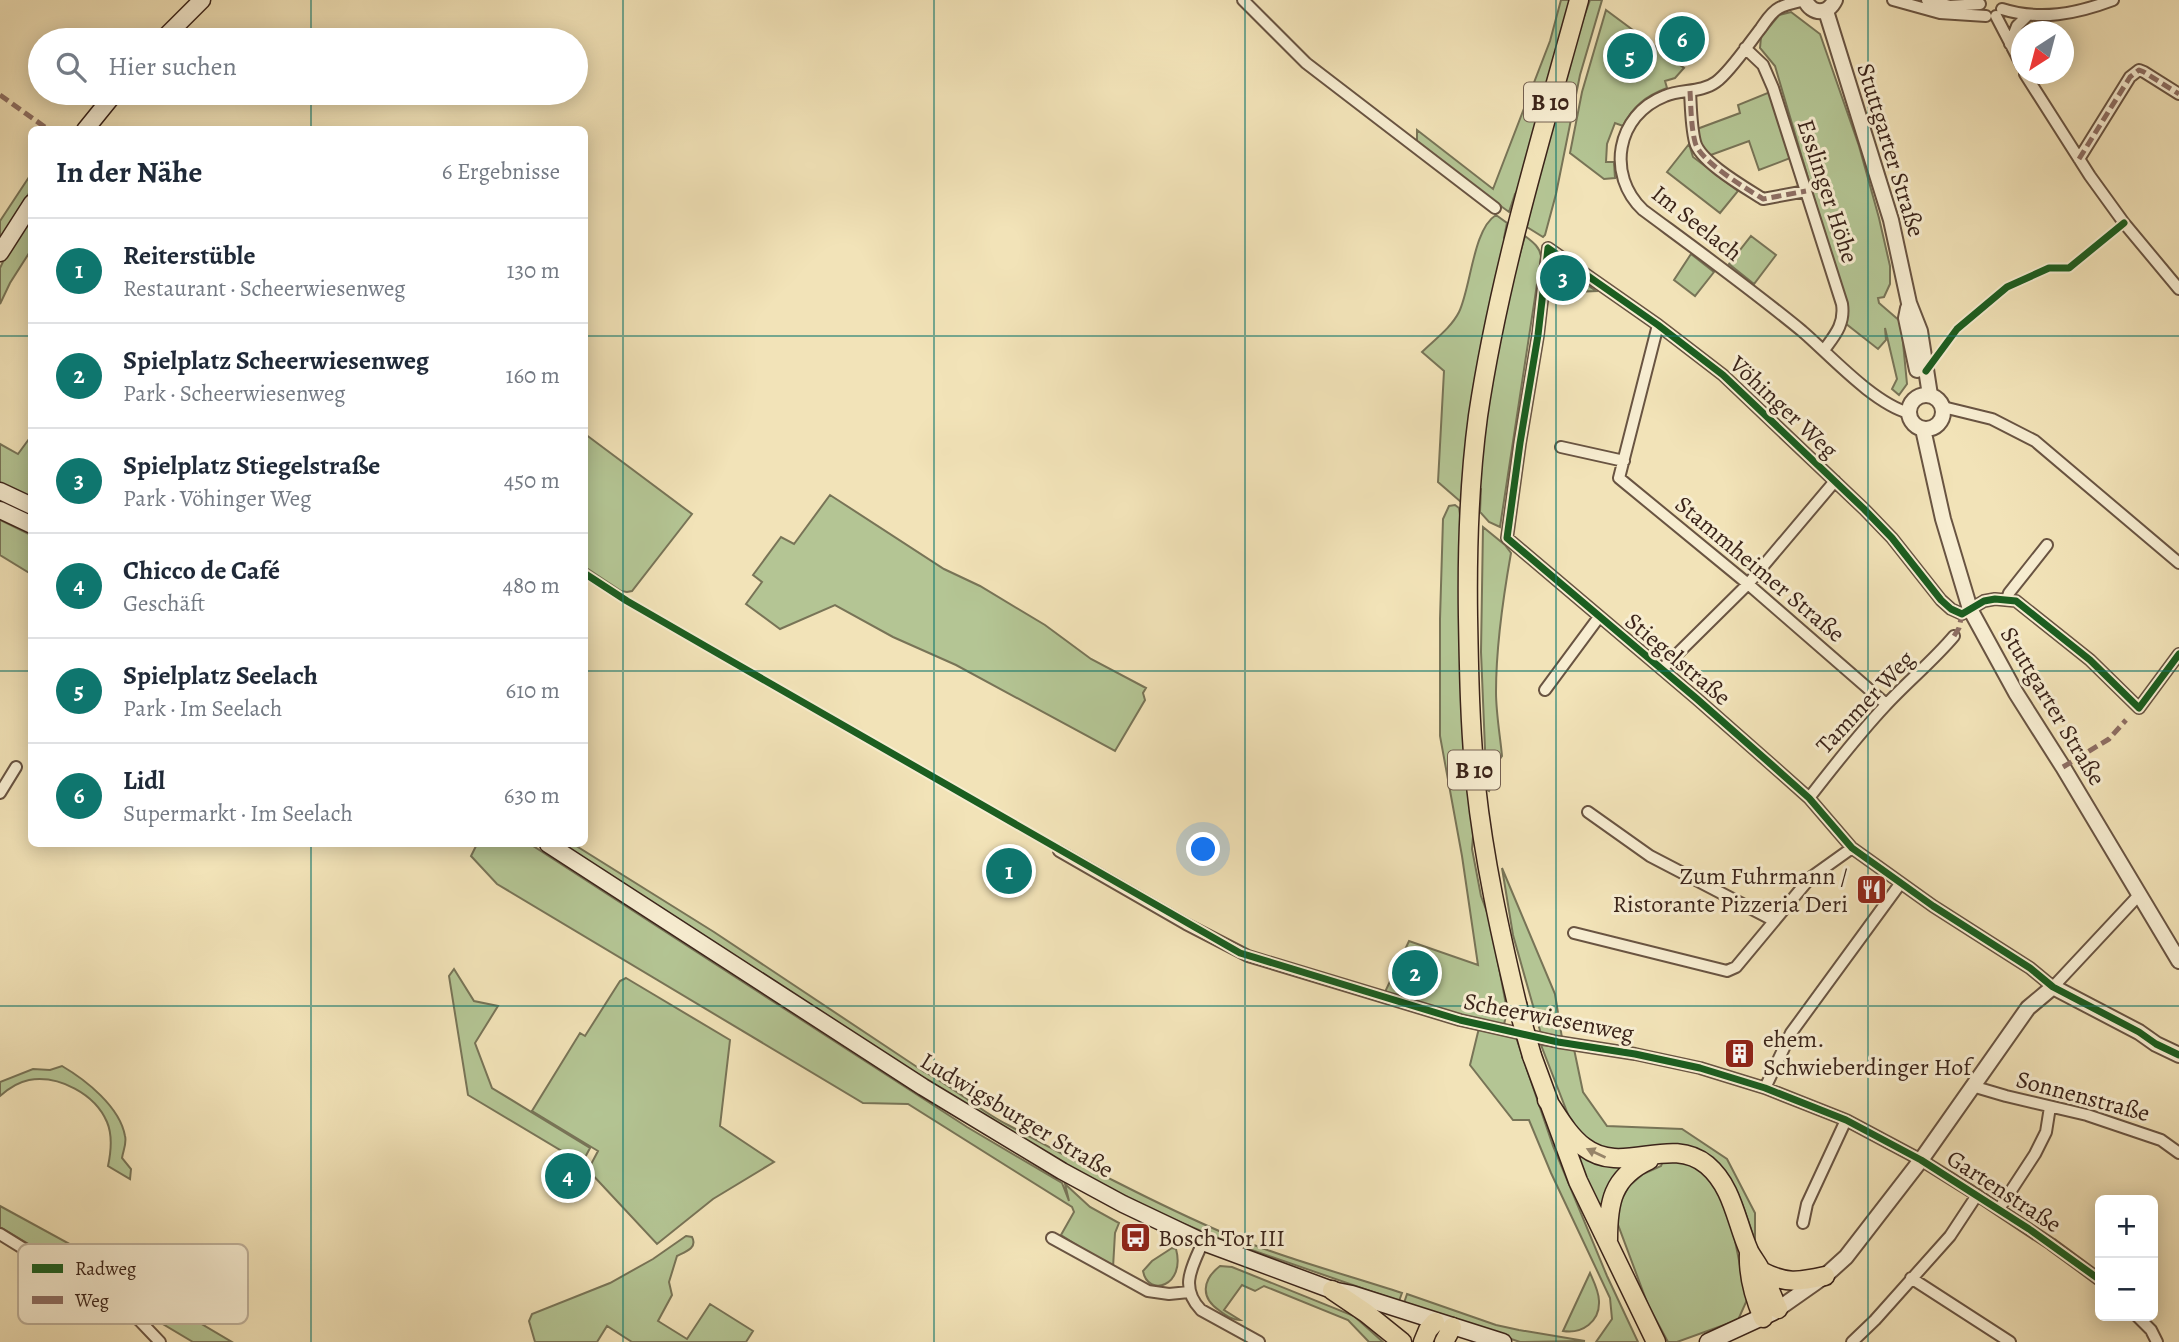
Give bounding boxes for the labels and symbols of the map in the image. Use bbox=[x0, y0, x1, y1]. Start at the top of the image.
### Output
pin: 6 bbox=[1659, 13, 1705, 65]
north arrow bbox=[2011, 21, 2074, 84]
pin: 5 bbox=[1607, 30, 1653, 82]
street label: Stuttgarter Straße bbox=[1849, 59, 1933, 241]
road number: B 10 bbox=[1524, 82, 1576, 122]
street label: Esslinger Höhe bbox=[1790, 115, 1866, 267]
street label: Im Seelach bbox=[1645, 177, 1749, 269]
pin: 3 bbox=[1540, 252, 1586, 304]
street label: Vöhinger Weg bbox=[1722, 348, 1845, 466]
street label: Stammheimer Straße bbox=[1668, 488, 1852, 650]
street label: Stiegelstraße bbox=[1618, 605, 1738, 713]
street label: Stuttgarter Straße bbox=[1993, 621, 2113, 791]
street label: Tammer Weg bbox=[1809, 643, 1921, 761]
road number: B 10 bbox=[1448, 750, 1500, 790]
your location bbox=[1186, 832, 1220, 866]
pin: 1 bbox=[986, 845, 1032, 897]
place label: Zum Fuhrmann / Ristorante Pizzeria Deri bbox=[1613, 860, 1848, 920]
restaurant icon: Zum Fuhrmann / Ristorante Pizzeria Deri bbox=[1854, 873, 1888, 907]
pin: 2 bbox=[1392, 947, 1438, 999]
street label: Scheerwiesenweg bbox=[1461, 985, 1637, 1049]
place label: ehem. Schwieberdinger Hof bbox=[1763, 1023, 1974, 1083]
building icon: ehem. Schwieberdinger Hof bbox=[1723, 1036, 1757, 1070]
street label: Ludwigsburger Straße bbox=[914, 1045, 1120, 1185]
street label: Sonnenstraße bbox=[2013, 1063, 2153, 1129]
street label: Gartenstraße bbox=[1941, 1142, 2067, 1240]
one-way arrow bbox=[1586, 1147, 1606, 1159]
pin: 4 bbox=[545, 1150, 591, 1202]
bus stop icon: Bosch Tor III bbox=[1118, 1221, 1152, 1255]
place label: Bosch Tor III bbox=[1158, 1222, 1285, 1254]
legend bbox=[18, 1244, 248, 1324]
text: Radweg bbox=[75, 1256, 137, 1282]
text: Weg bbox=[74, 1288, 110, 1314]

